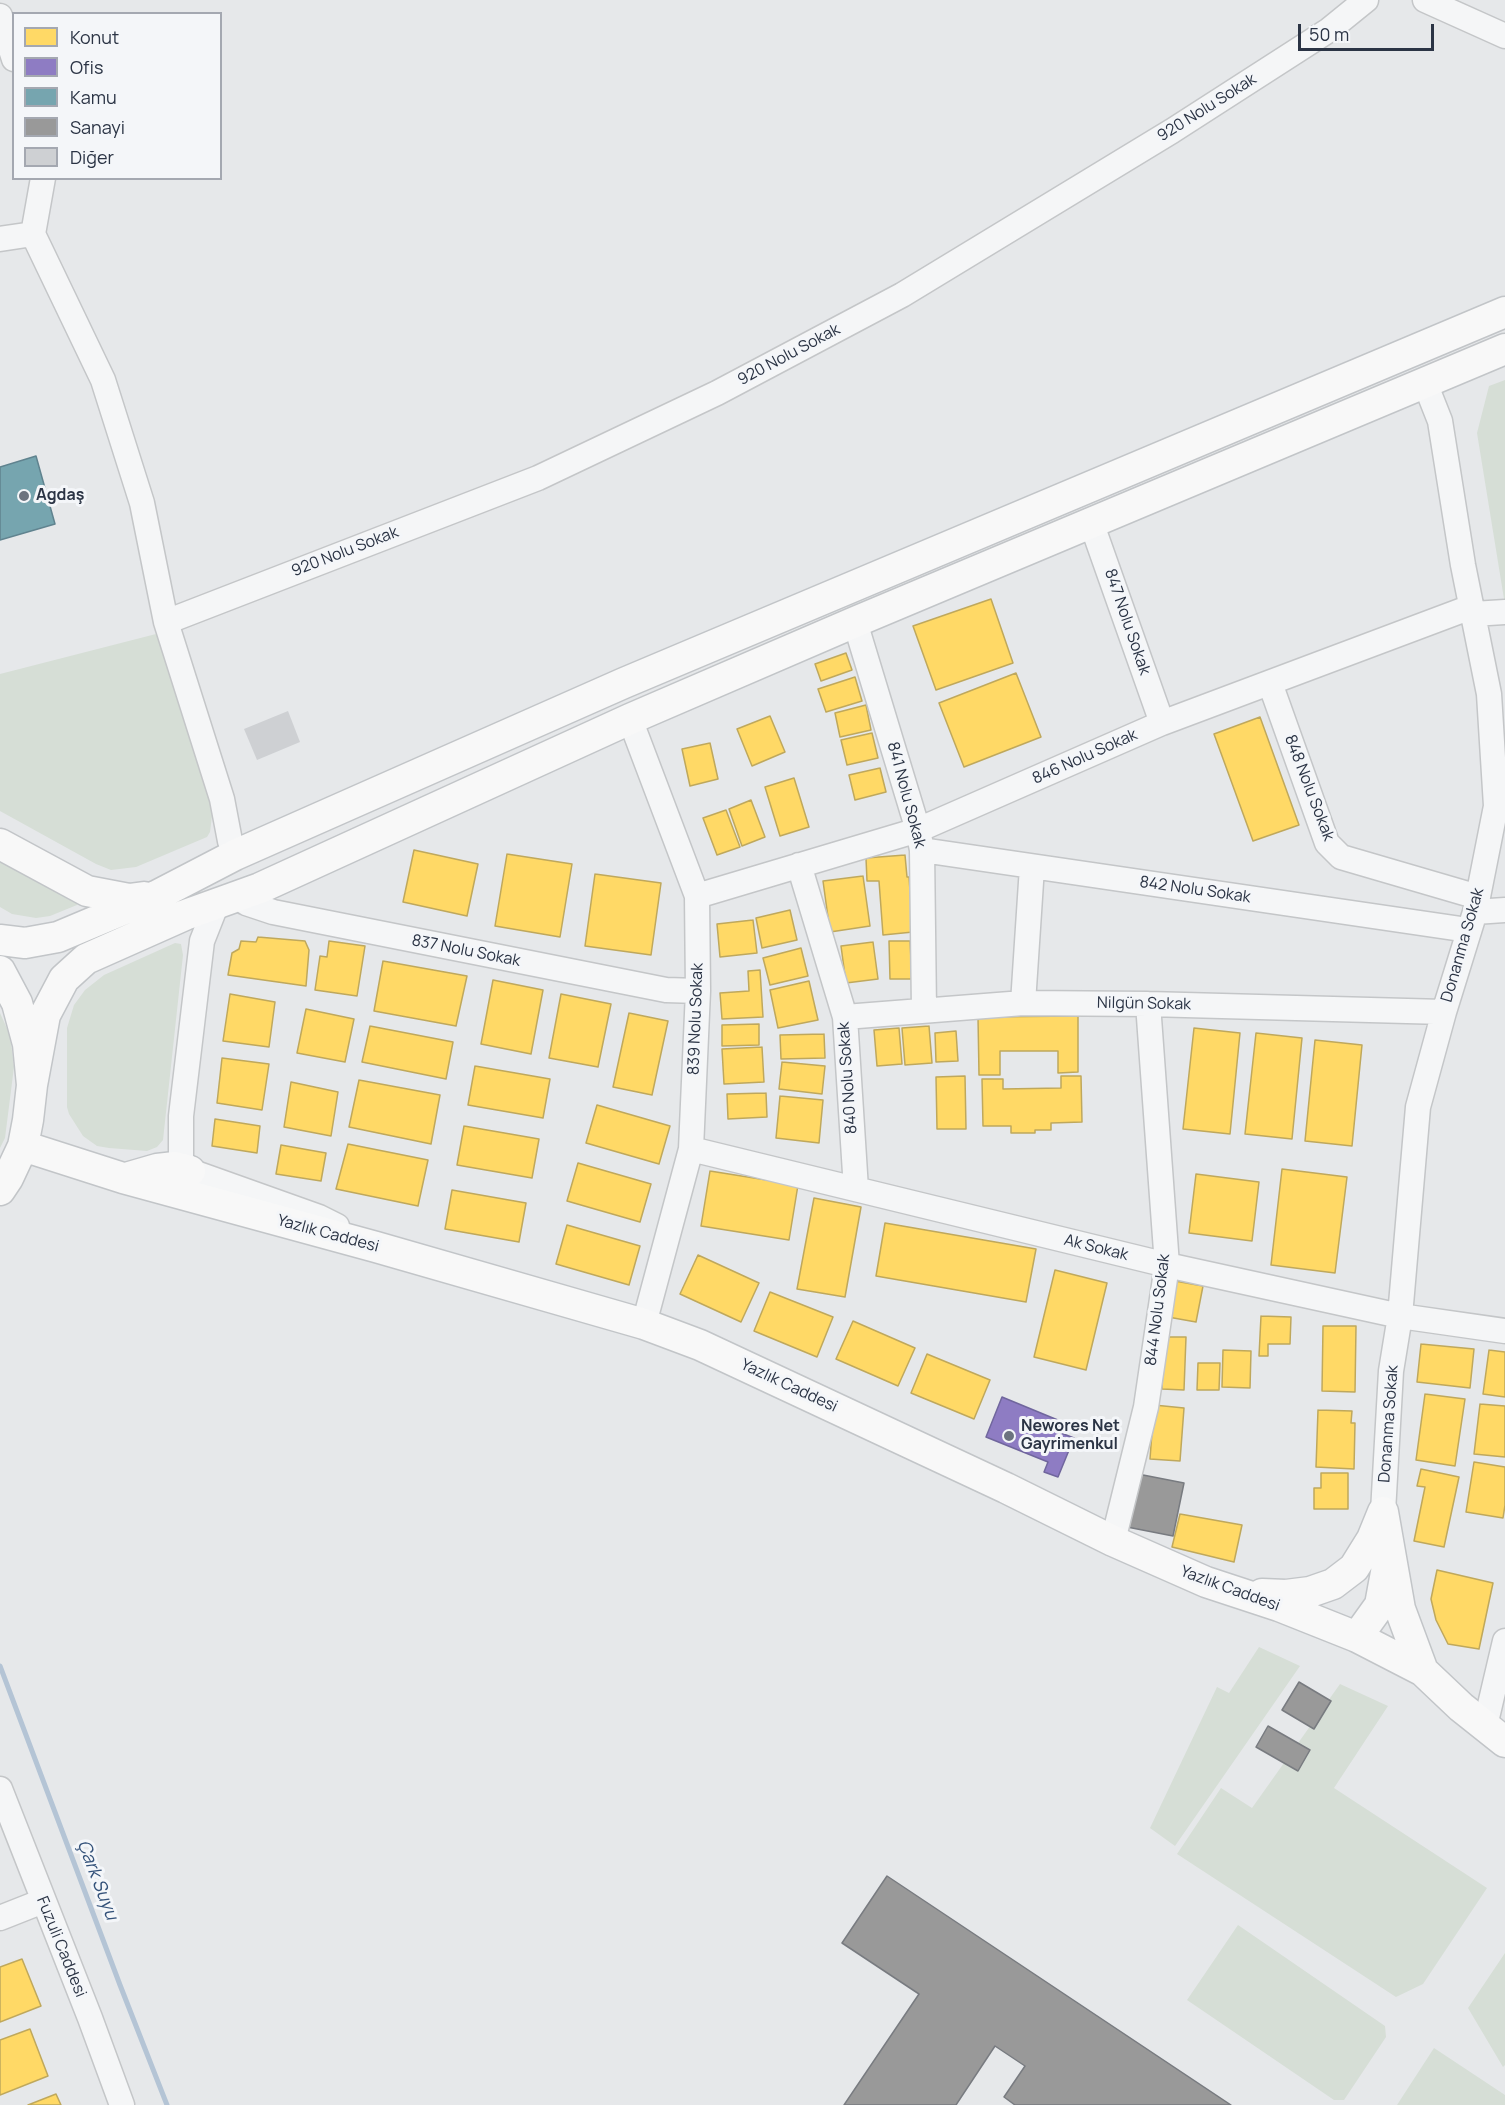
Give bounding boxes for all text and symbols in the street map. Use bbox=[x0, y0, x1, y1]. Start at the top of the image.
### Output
legend bbox=[12, 12, 222, 180]
scale bar bbox=[1301, 12, 1438, 50]
text: 50 m bbox=[1309, 22, 1349, 46]
text: Konut bbox=[70, 25, 119, 49]
text: Ofis bbox=[70, 55, 103, 79]
street label: 920 Nolu Sokak bbox=[1154, 70, 1260, 146]
text: Kamu bbox=[70, 85, 117, 109]
text: Sanayi bbox=[70, 115, 125, 139]
text: Diğer bbox=[70, 145, 114, 169]
street label: 920 Nolu Sokak bbox=[735, 320, 843, 390]
place label: Agdaş bbox=[36, 486, 84, 506]
marker: Agdaş bbox=[17, 489, 31, 503]
street label: 920 Nolu Sokak bbox=[289, 523, 401, 581]
street label: 847 Nolu Sokak bbox=[1100, 566, 1154, 678]
street label: 846 Nolu Sokak bbox=[1030, 725, 1140, 789]
street label: 848 Nolu Sokak bbox=[1280, 732, 1338, 844]
street label: 841 Nolu Sokak bbox=[883, 740, 929, 850]
street label: 842 Nolu Sokak bbox=[1138, 873, 1252, 907]
street label: Donanma Sokak bbox=[1438, 886, 1488, 1004]
street label: 837 Nolu Sokak bbox=[410, 931, 522, 971]
street label: 839 Nolu Sokak bbox=[684, 963, 708, 1075]
street label: Nilgün Sokak bbox=[1097, 994, 1191, 1014]
street label: 840 Nolu Sokak bbox=[834, 1021, 862, 1135]
street label: Yazlık Caddesi bbox=[275, 1211, 381, 1257]
street label: Ak Sokak bbox=[1062, 1231, 1130, 1265]
street label: 844 Nolu Sokak bbox=[1142, 1253, 1174, 1367]
street label: Yazlık Caddesi bbox=[738, 1355, 840, 1417]
street label: Donanma Sokak bbox=[1375, 1365, 1403, 1483]
place label: Newores Net Gayrimenkul bbox=[1021, 1417, 1120, 1455]
marker: Newores Net Gayrimenkul bbox=[1002, 1429, 1016, 1443]
street label: Yazlık Caddesi bbox=[1178, 1562, 1282, 1616]
water label: Çark Suyu bbox=[72, 1837, 122, 1923]
street label: Fuzuli Caddesi bbox=[32, 1894, 90, 2000]

